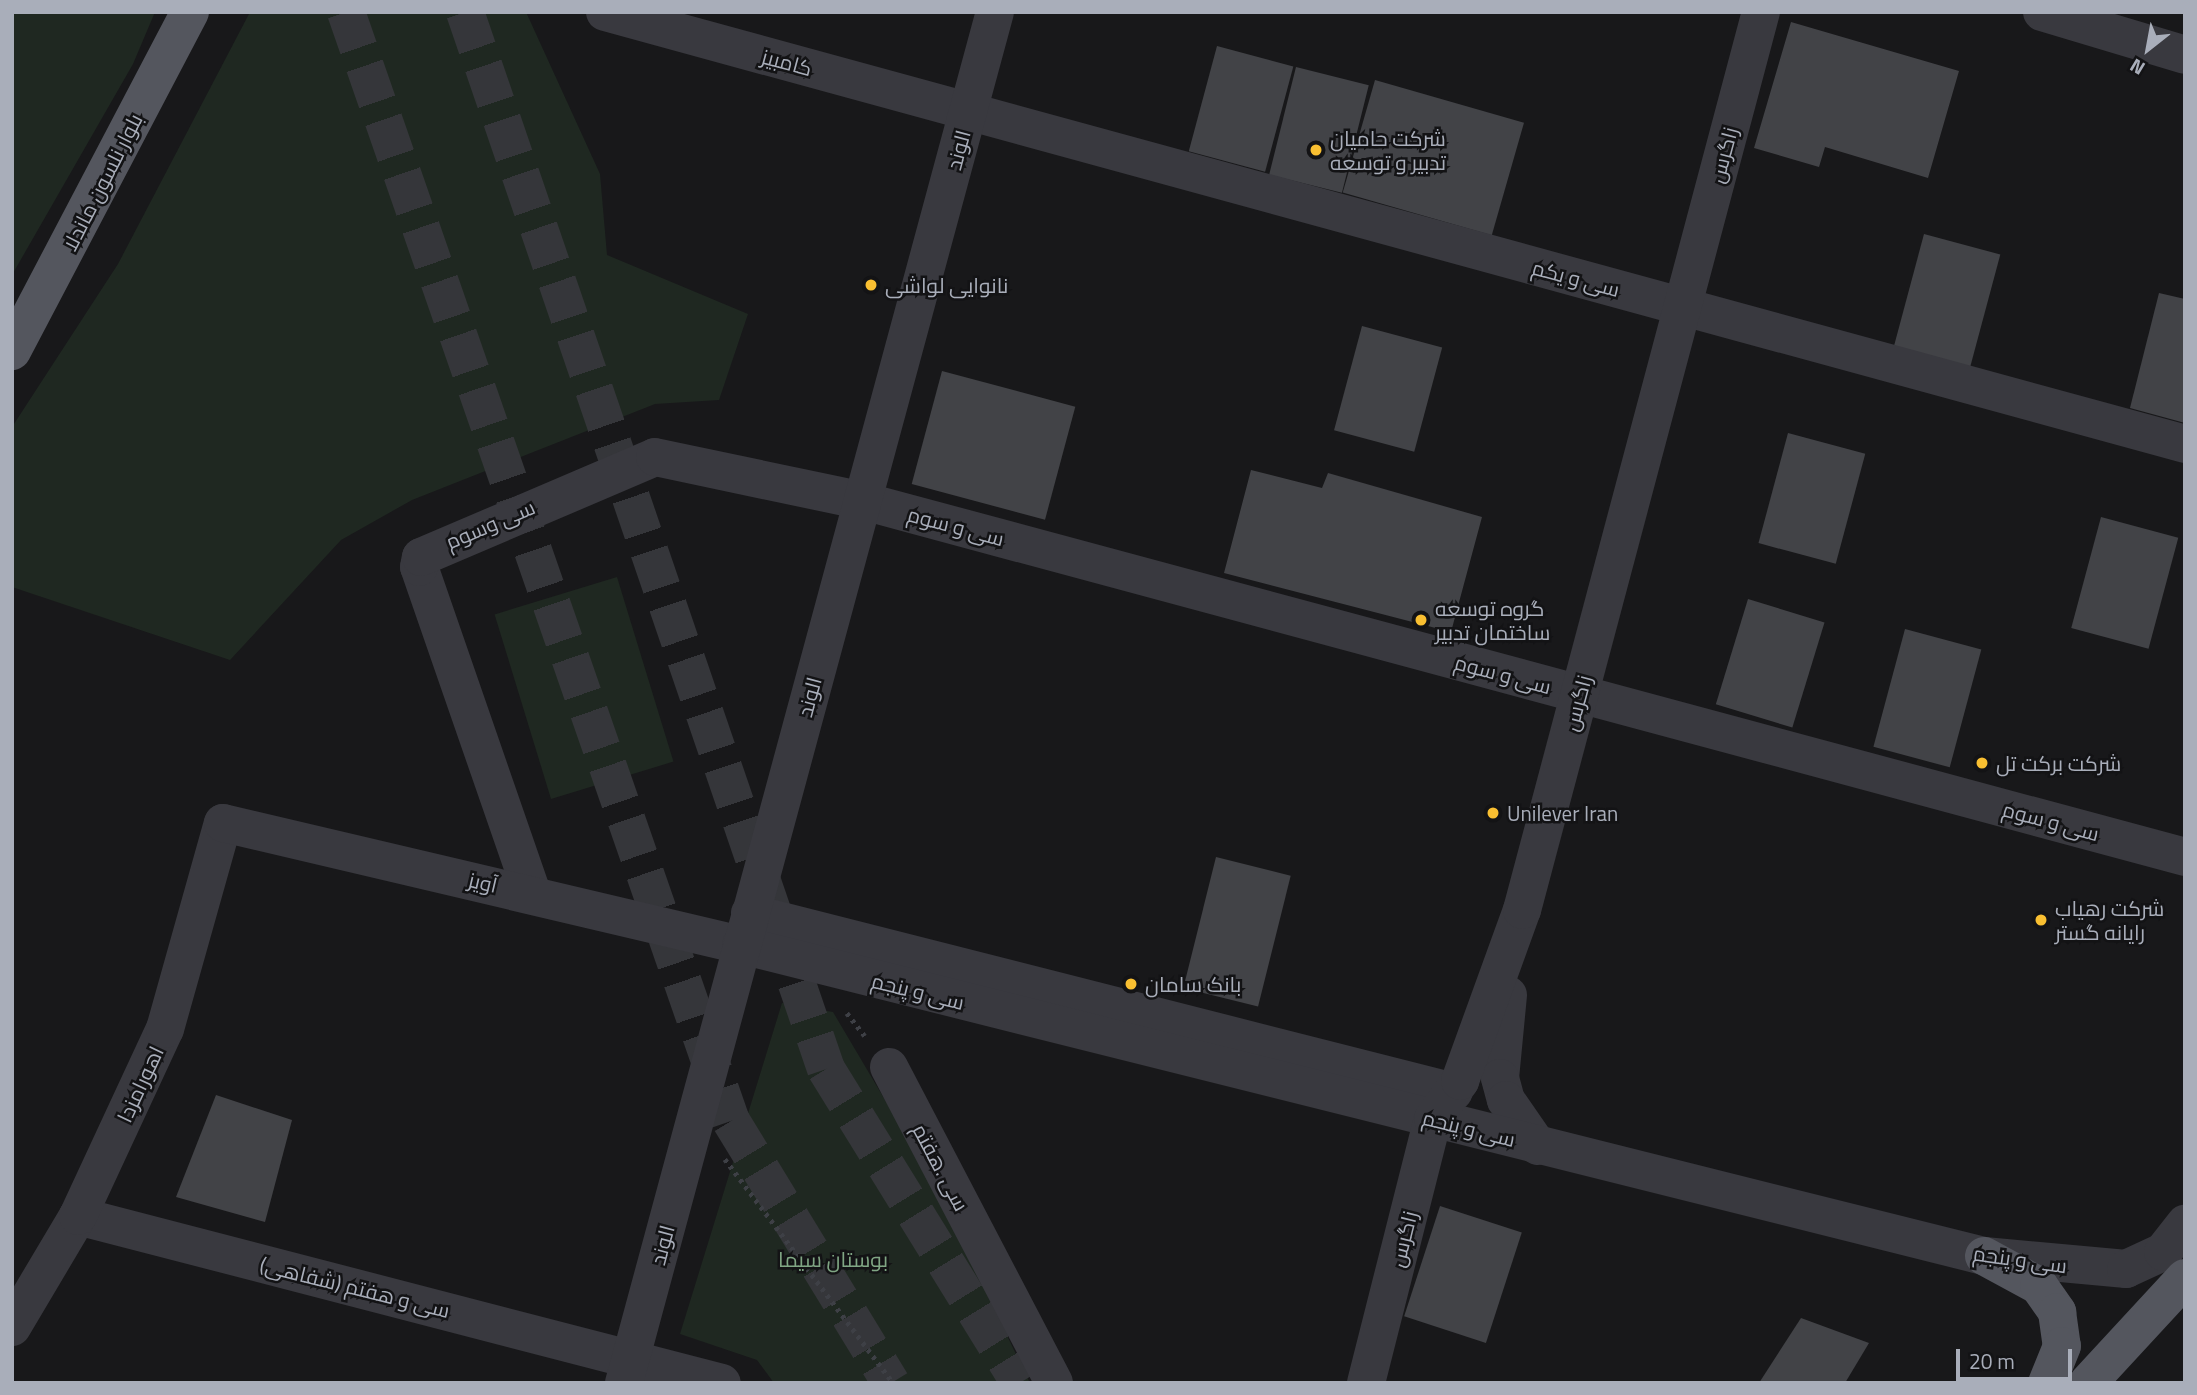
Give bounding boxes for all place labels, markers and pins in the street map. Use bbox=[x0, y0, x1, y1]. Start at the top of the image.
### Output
place label: شرکت حامیان تدبیر و توسعه bbox=[1330, 125, 1446, 175]
marker: شرکت حامیان تدبیر و توسعه bbox=[1308, 142, 1324, 158]
place label: نانوایی لواشی bbox=[885, 272, 1008, 298]
marker: نانوایی لواشی bbox=[863, 277, 879, 293]
place label: گروه توسعه ساختمان تدبیر bbox=[1435, 595, 1550, 645]
marker: گروه توسعه ساختمان تدبیر bbox=[1413, 612, 1429, 628]
place label: شرکت برکت تل bbox=[1996, 750, 2121, 776]
marker: شرکت برکت تل bbox=[1974, 755, 1990, 771]
place label: Unilever Iran bbox=[1507, 800, 1618, 826]
marker: Unilever Iran bbox=[1485, 805, 1501, 821]
place label: شرکت رهیاب رایانه گستر bbox=[2055, 895, 2164, 945]
marker: شرکت رهیاب رایانه گستر bbox=[2033, 912, 2049, 928]
place label: بانک سامان bbox=[1145, 971, 1241, 997]
marker: بانک سامان bbox=[1123, 976, 1139, 992]

